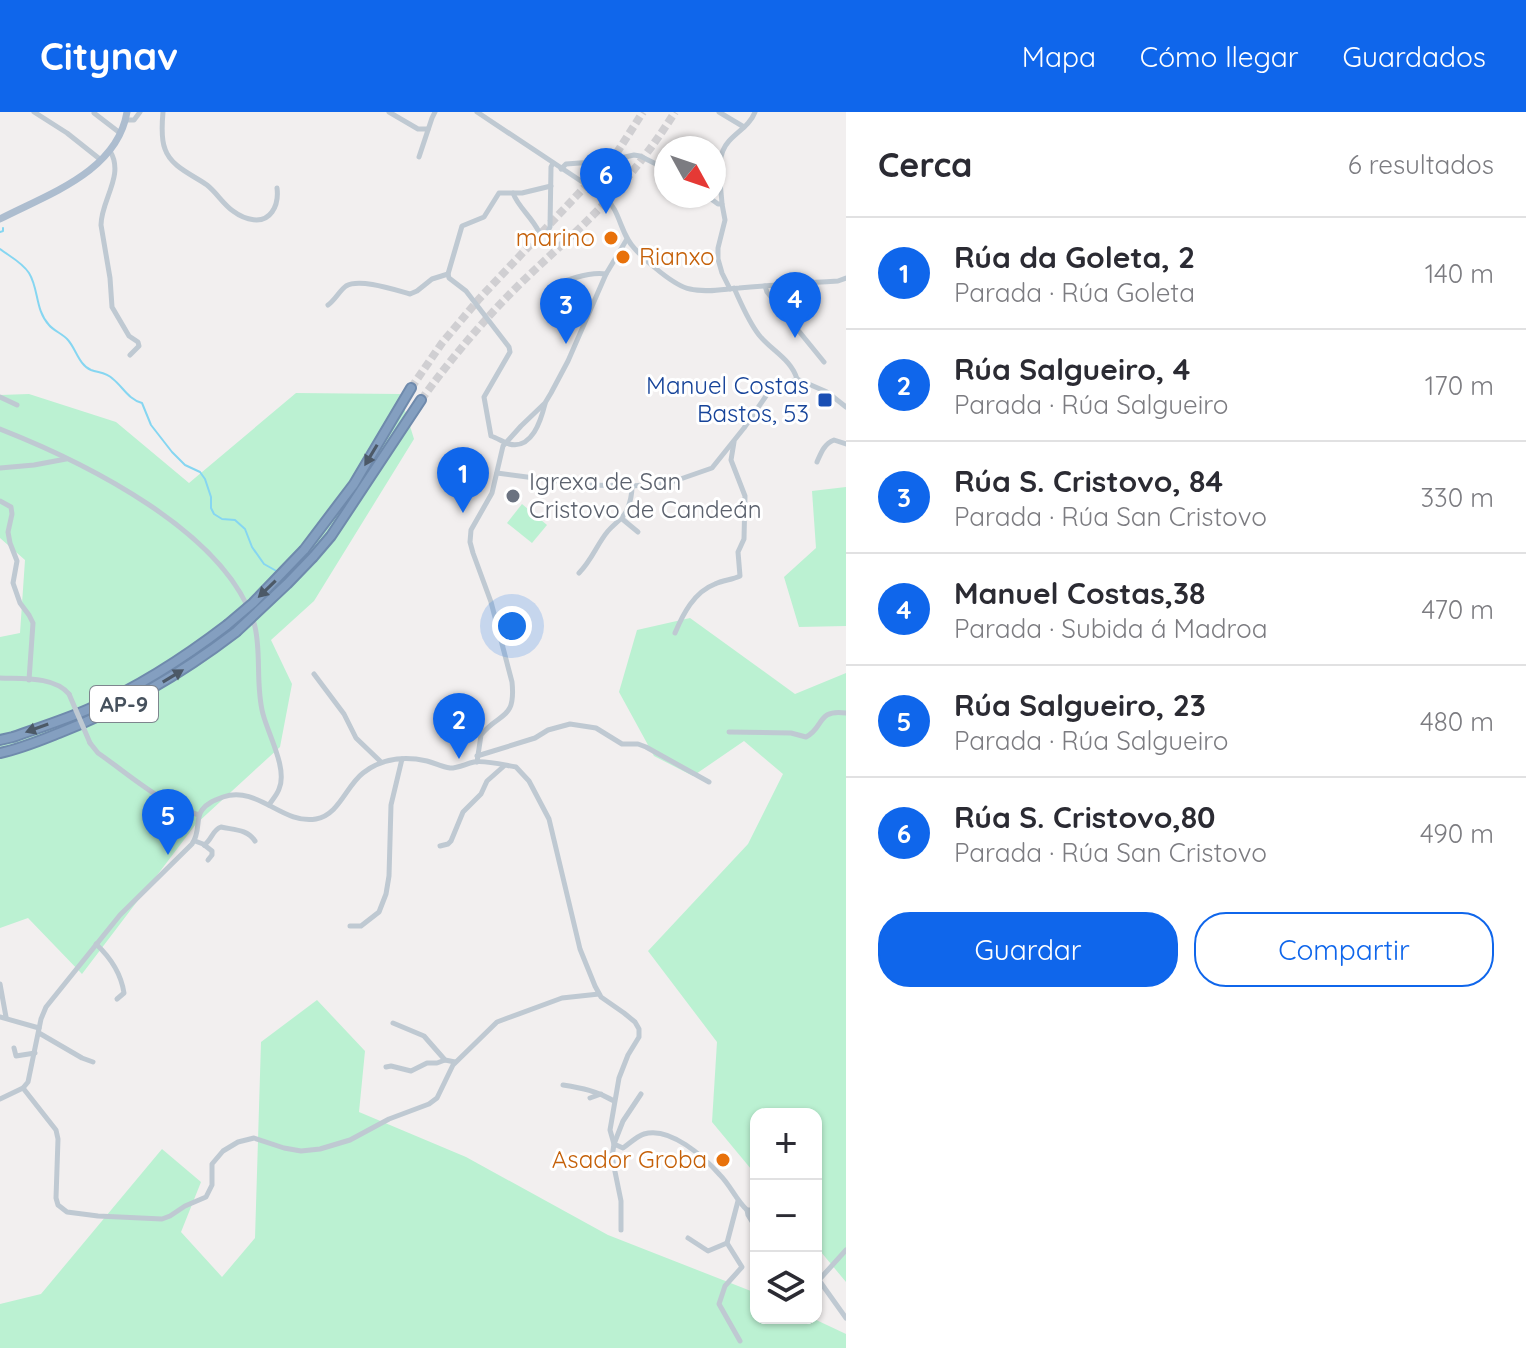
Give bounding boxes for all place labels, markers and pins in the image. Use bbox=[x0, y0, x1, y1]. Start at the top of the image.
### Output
pin: 6 bbox=[580, 148, 632, 214]
place label: marino bbox=[516, 222, 595, 252]
marker: marino bbox=[602, 229, 620, 247]
place label: Rianxo bbox=[639, 241, 714, 271]
marker: Rianxo bbox=[614, 248, 632, 266]
pin: 4 bbox=[769, 272, 821, 338]
pin: 3 bbox=[540, 278, 592, 344]
place label: Manuel Costas Bastos, 53 bbox=[646, 370, 809, 428]
marker: Manuel Costas Bastos, 53 bbox=[816, 391, 834, 409]
pin: 1 bbox=[437, 447, 489, 513]
place label: Igrexa de San Cristovo de Candeán bbox=[529, 466, 762, 524]
marker: Igrexa de San Cristovo de Candeán bbox=[504, 487, 522, 505]
pin: 2 bbox=[433, 693, 485, 759]
pin: 5 bbox=[142, 789, 194, 855]
place label: Asador Groba bbox=[552, 1144, 707, 1174]
marker: Asador Groba bbox=[714, 1151, 732, 1169]

